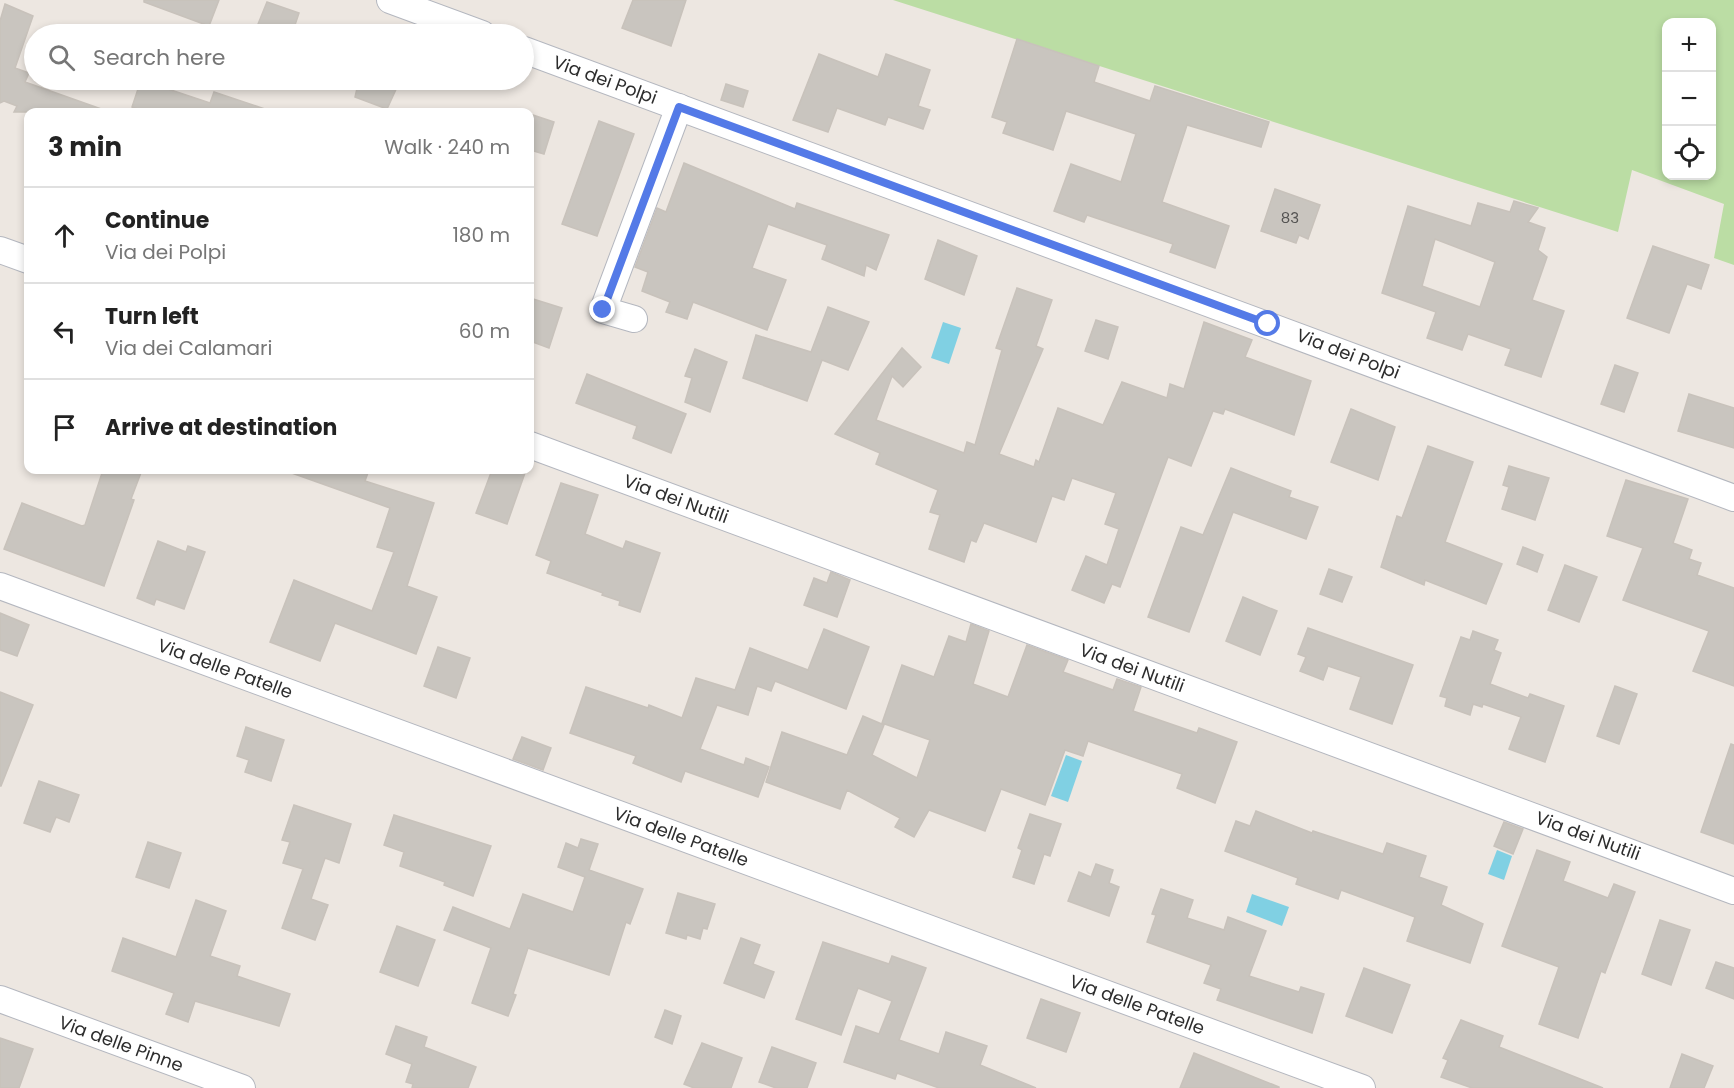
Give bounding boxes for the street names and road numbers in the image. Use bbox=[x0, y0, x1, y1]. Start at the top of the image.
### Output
street label: Via dei Polpi bbox=[550, 49, 661, 110]
street label: Via dei Polpi bbox=[1293, 322, 1404, 385]
street label: Via dei Nutili bbox=[620, 468, 732, 529]
street label: Via delle Patelle bbox=[154, 632, 296, 705]
street label: Via dei Nutili bbox=[1076, 637, 1188, 698]
street label: Via delle Patelle bbox=[610, 800, 752, 873]
street label: Via dei Nutili bbox=[1532, 805, 1644, 866]
street label: Via delle Patelle bbox=[1066, 968, 1208, 1041]
street label: Via delle Pinne bbox=[55, 1009, 187, 1078]

